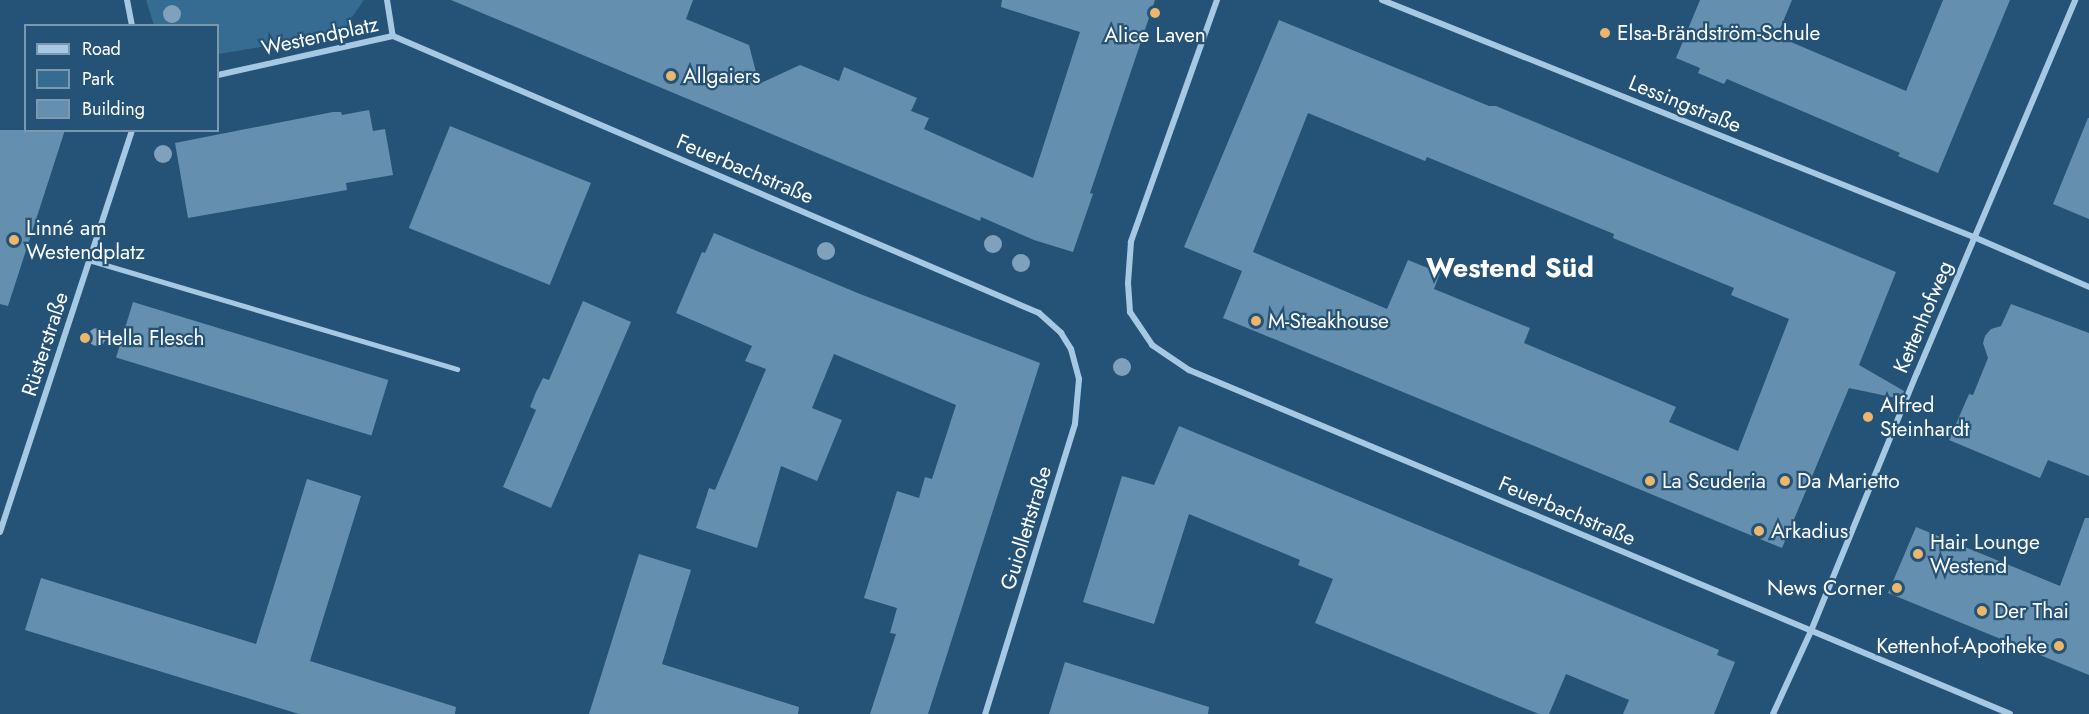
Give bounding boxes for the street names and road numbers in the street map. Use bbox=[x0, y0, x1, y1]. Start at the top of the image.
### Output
street label: Westendplatz bbox=[259, 11, 381, 61]
street label: Lessingstraße bbox=[1625, 70, 1745, 138]
street label: Feuerbachstraße bbox=[673, 129, 817, 209]
street label: Kettenhofweg bbox=[1888, 257, 1958, 377]
street label: Rüsterstraße bbox=[16, 289, 74, 399]
street label: Guiollettstraße bbox=[995, 463, 1057, 593]
street label: Feuerbachstraße bbox=[1495, 471, 1639, 551]

